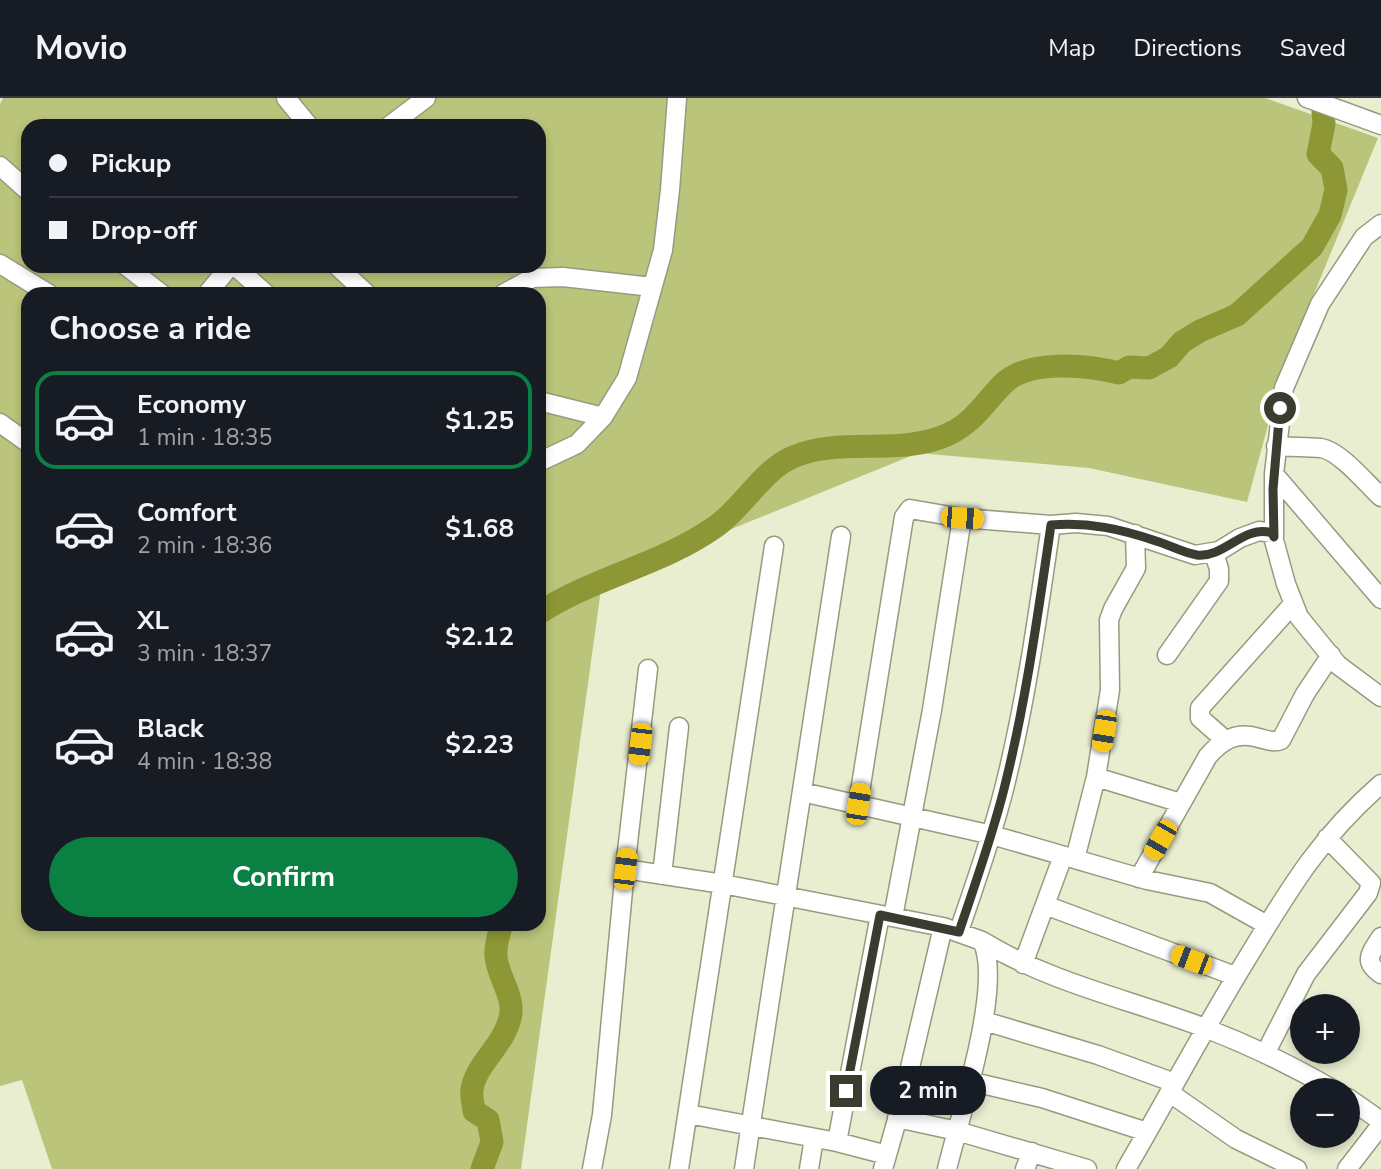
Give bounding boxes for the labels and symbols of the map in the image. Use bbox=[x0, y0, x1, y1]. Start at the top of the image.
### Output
route start bbox=[1264, 392, 1296, 424]
car bbox=[941, 506, 984, 530]
car bbox=[1091, 709, 1118, 753]
car bbox=[628, 722, 653, 766]
car bbox=[845, 782, 872, 826]
car bbox=[1141, 817, 1180, 863]
car bbox=[613, 847, 638, 891]
car bbox=[1168, 943, 1215, 977]
callout: 2 min bbox=[870, 1066, 986, 1116]
route end bbox=[830, 1075, 862, 1107]

